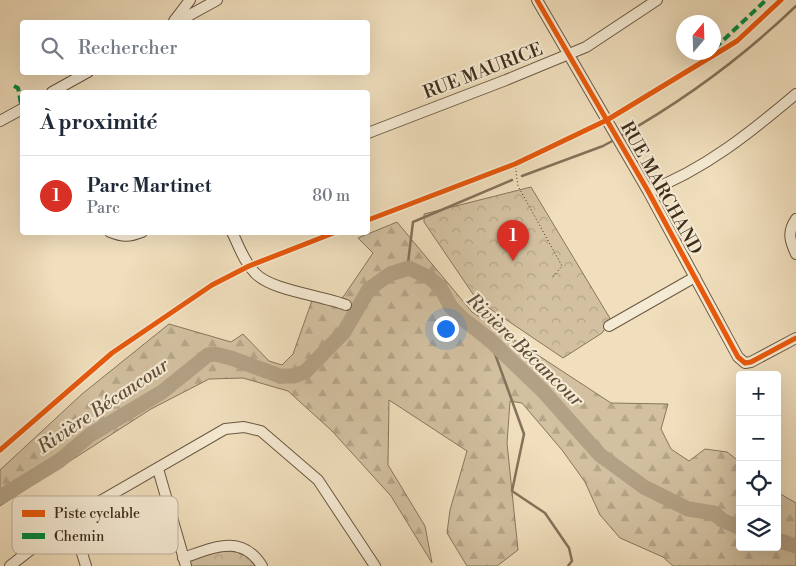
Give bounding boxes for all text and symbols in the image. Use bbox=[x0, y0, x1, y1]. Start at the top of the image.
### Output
north arrow bbox=[676, 15, 721, 60]
search box bbox=[20, 20, 370, 75]
icon: search bbox=[38, 34, 66, 62]
text: Rechercher bbox=[78, 36, 177, 60]
street label: RUE MAURICE bbox=[420, 38, 546, 104]
text: À proximité bbox=[40, 110, 157, 136]
street label: RUE MARCHAND bbox=[615, 117, 707, 259]
text: Parc Martinet bbox=[87, 174, 211, 198]
text: 1 bbox=[52, 186, 60, 206]
text: 80 m bbox=[312, 186, 350, 206]
text: Parc bbox=[87, 198, 120, 218]
pin: 1 bbox=[497, 220, 529, 261]
water label: Rivière Bécancour bbox=[461, 287, 589, 413]
your location bbox=[433, 316, 459, 342]
water label: Rivière Bécancour bbox=[32, 353, 174, 459]
map controls bbox=[736, 371, 781, 551]
button: + bbox=[736, 371, 781, 416]
button: − bbox=[736, 416, 781, 461]
button: locate bbox=[736, 461, 781, 506]
legend bbox=[12, 496, 178, 554]
text: Piste cyclable bbox=[54, 505, 140, 523]
button: layers bbox=[736, 506, 781, 551]
text: Chemin bbox=[54, 528, 105, 546]

